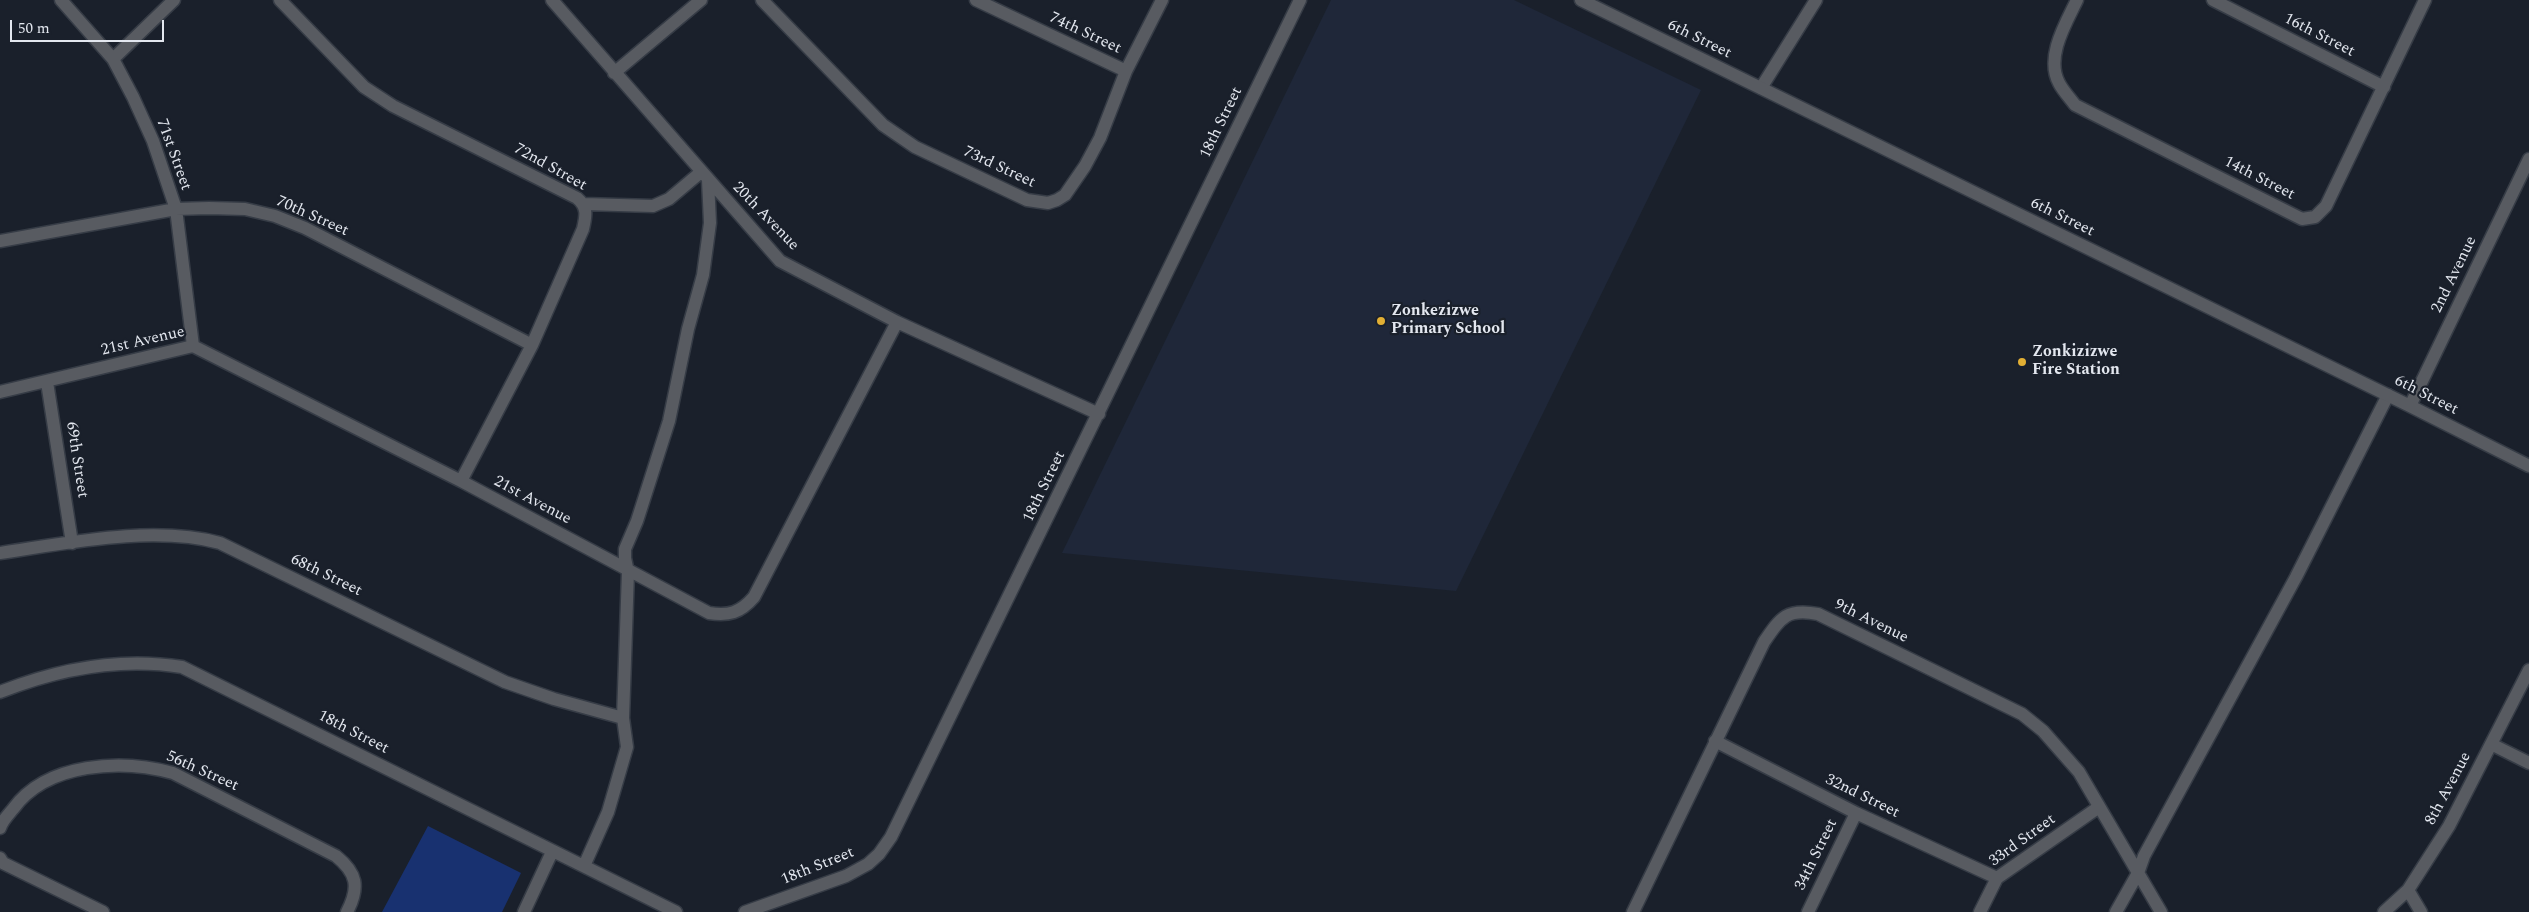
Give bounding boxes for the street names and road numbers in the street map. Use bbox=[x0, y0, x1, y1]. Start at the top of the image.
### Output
street label: 74th Street bbox=[1046, 9, 1124, 59]
street label: 16th Street bbox=[2280, 10, 2358, 62]
street label: 6th Street bbox=[1664, 16, 1734, 64]
street label: 18th Street bbox=[1197, 84, 1247, 162]
street label: 71st Street bbox=[151, 117, 195, 193]
street label: 72nd Street bbox=[510, 140, 590, 196]
street label: 73rd Street bbox=[960, 143, 1038, 193]
street label: 14th Street bbox=[2220, 153, 2298, 205]
street label: 20th Avenue bbox=[728, 179, 802, 255]
street label: 70th Street bbox=[273, 193, 351, 241]
street label: 6th Street bbox=[2027, 194, 2097, 242]
street label: 2nd Avenue bbox=[2428, 233, 2482, 317]
street label: 21st Avenue bbox=[99, 323, 187, 361]
street label: 6th Street bbox=[2391, 372, 2461, 420]
street label: 69th Street bbox=[60, 420, 92, 500]
street label: 18th Street bbox=[1020, 448, 1070, 526]
street label: 21st Avenue bbox=[490, 473, 574, 529]
street label: 68th Street bbox=[287, 551, 365, 601]
street label: 9th Avenue bbox=[1831, 596, 1911, 648]
street label: 18th Street bbox=[314, 707, 392, 759]
street label: 56th Street bbox=[163, 748, 241, 796]
street label: 8th Avenue bbox=[2422, 749, 2476, 829]
street label: 32nd Street bbox=[1822, 771, 1902, 823]
street label: 33rd Street bbox=[1986, 811, 2060, 871]
street label: 34th Street bbox=[1792, 816, 1842, 894]
street label: 18th Street bbox=[779, 844, 857, 890]

